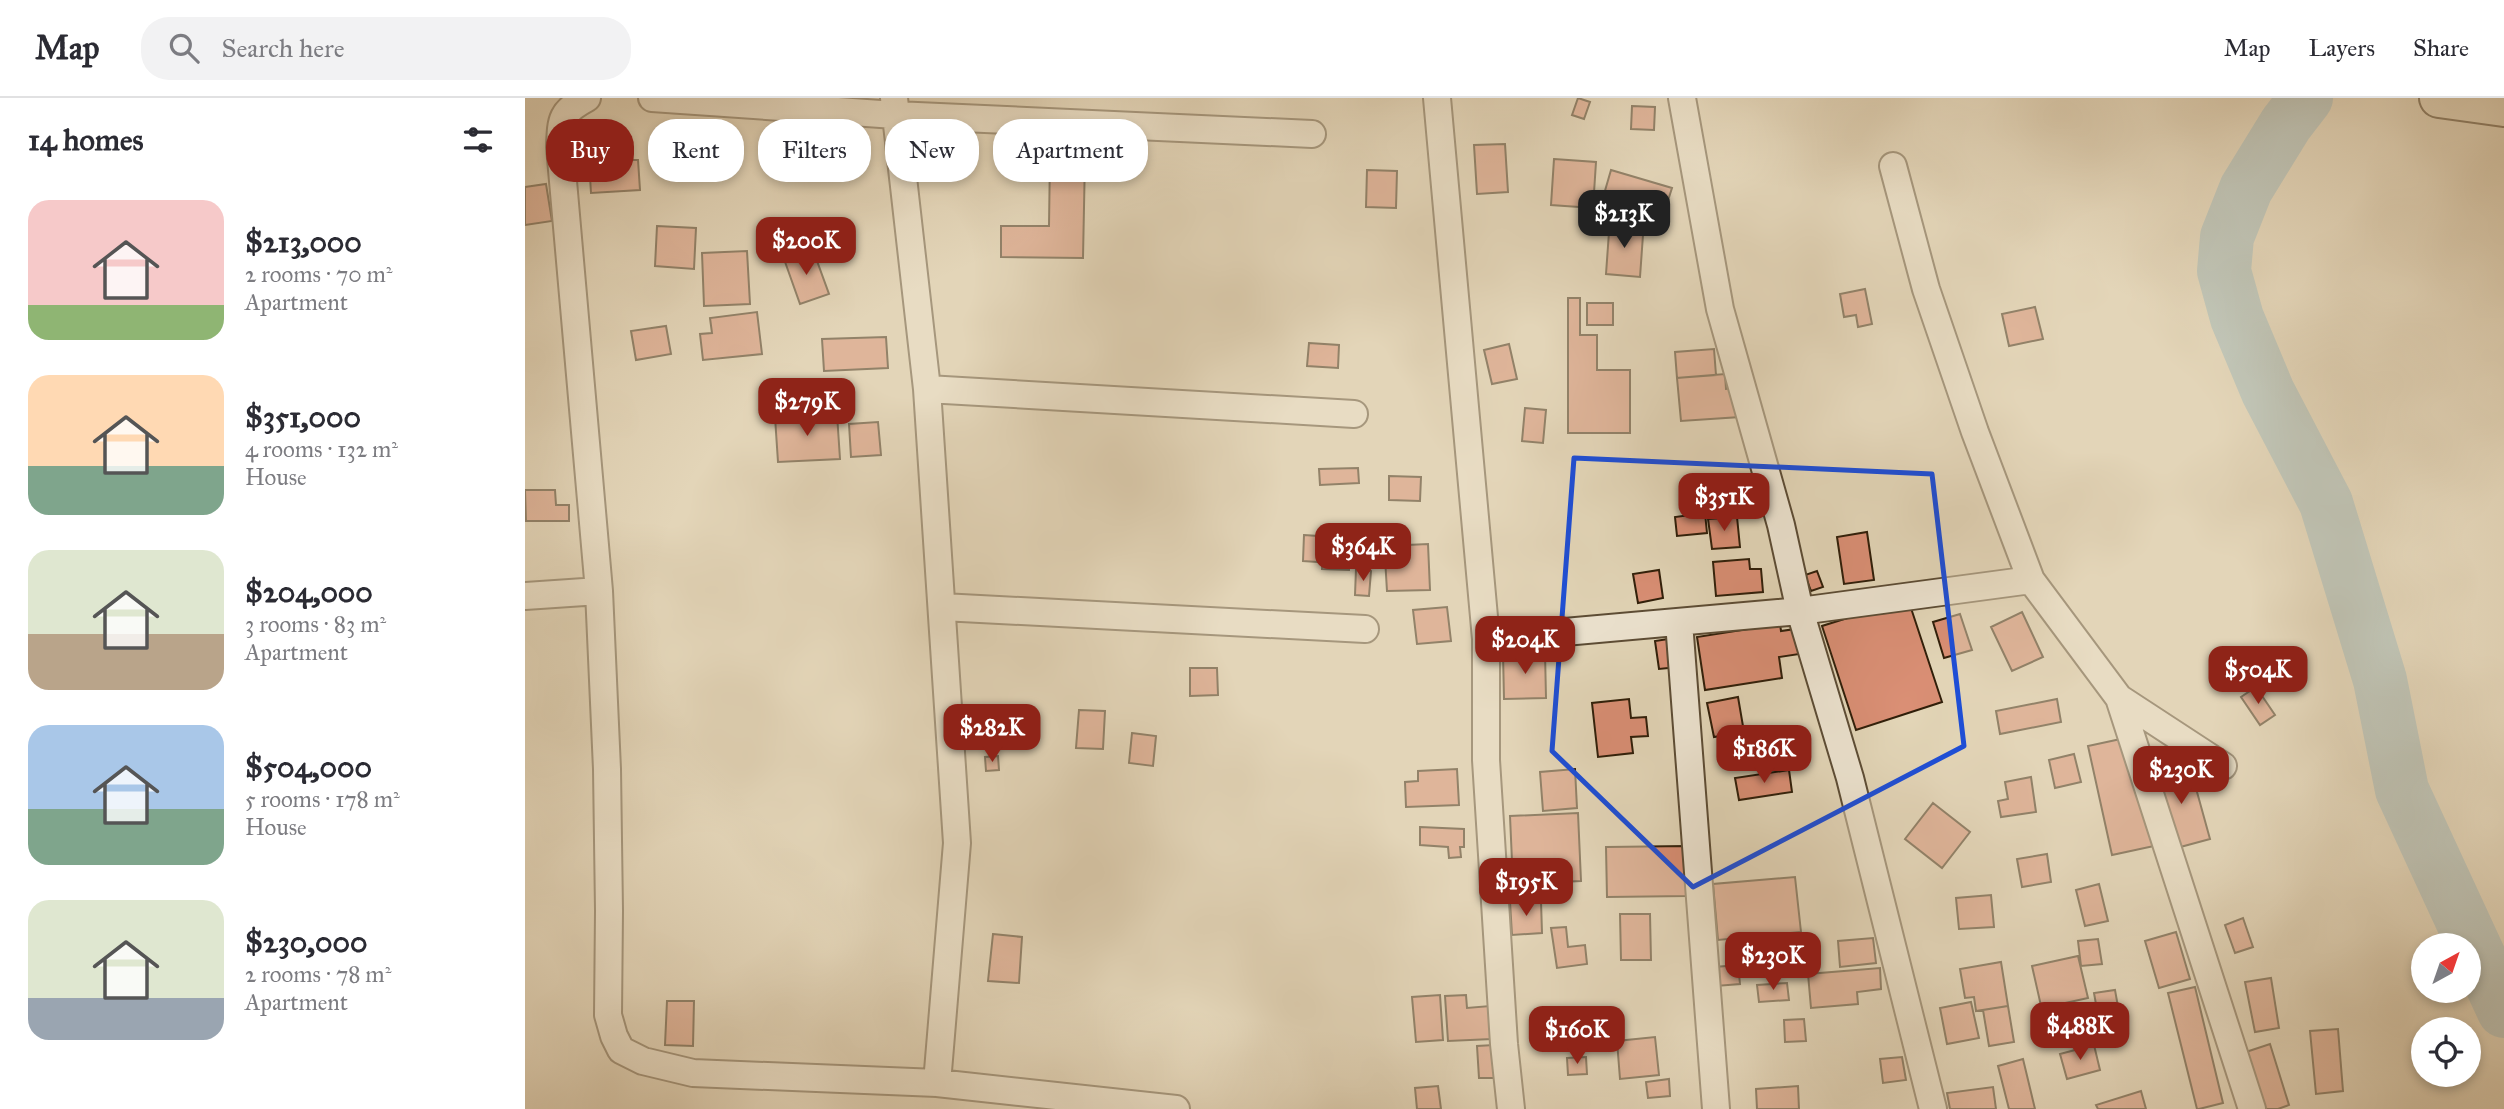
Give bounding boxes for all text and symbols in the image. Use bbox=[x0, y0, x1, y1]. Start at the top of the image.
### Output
search box bbox=[141, 17, 631, 80]
text: Map bbox=[35, 28, 99, 68]
icon: search bbox=[165, 29, 203, 67]
text: Search here bbox=[221, 32, 345, 64]
text: Map bbox=[2224, 33, 2271, 63]
text: Layers bbox=[2309, 33, 2375, 63]
text: Share bbox=[2413, 33, 2469, 63]
chip: Buy bbox=[546, 119, 634, 182]
chip: Rent bbox=[648, 119, 744, 182]
chip: Filters bbox=[758, 119, 871, 182]
chip: New bbox=[885, 119, 979, 182]
chip: Apartment bbox=[993, 119, 1148, 182]
icon: filters bbox=[459, 121, 497, 159]
text: 14 homes bbox=[28, 122, 143, 158]
pin: $213K bbox=[1575, 190, 1673, 250]
text: $213K bbox=[1594, 199, 1654, 227]
pin: $200K bbox=[757, 218, 855, 277]
text: $213,000 bbox=[245, 224, 362, 260]
text: $200K bbox=[772, 226, 840, 254]
icon: home bbox=[84, 228, 168, 312]
text: 2 rooms · 70 m² bbox=[245, 260, 393, 288]
text: Apartment bbox=[245, 288, 348, 316]
pin: $279K bbox=[758, 378, 856, 438]
text: $279K bbox=[774, 387, 840, 415]
text: $351,000 bbox=[245, 399, 361, 435]
icon: home bbox=[84, 403, 168, 487]
text: 4 rooms · 132 m² bbox=[245, 435, 398, 463]
text: House bbox=[245, 463, 307, 491]
pin: $351K bbox=[1675, 474, 1773, 533]
text: $351K bbox=[1694, 482, 1754, 510]
pin: $364K bbox=[1314, 524, 1412, 583]
text: $364K bbox=[1331, 532, 1395, 560]
text: $204,000 bbox=[245, 574, 373, 610]
icon: home bbox=[84, 578, 168, 662]
text: 3 rooms · 83 m² bbox=[245, 610, 386, 638]
pin: $204K bbox=[1476, 616, 1574, 676]
text: $204K bbox=[1491, 625, 1559, 653]
text: Apartment bbox=[245, 638, 348, 666]
pin: $504K bbox=[2209, 646, 2307, 706]
text: $504K bbox=[2224, 655, 2292, 683]
pin: $282K bbox=[943, 704, 1041, 764]
text: $282K bbox=[959, 713, 1025, 741]
pin: $186K bbox=[1715, 726, 1813, 785]
text: $186K bbox=[1732, 734, 1796, 762]
pin: $230K bbox=[2132, 746, 2230, 806]
text: $504,000 bbox=[245, 749, 372, 785]
icon: home bbox=[84, 753, 168, 837]
text: $230K bbox=[2149, 755, 2213, 783]
text: 5 rooms · 178 m² bbox=[245, 785, 400, 813]
text: House bbox=[245, 813, 307, 841]
pin: $195K bbox=[1477, 858, 1575, 918]
text: $195K bbox=[1495, 867, 1557, 895]
text: $230,000 bbox=[245, 924, 367, 960]
icon: home bbox=[84, 928, 168, 1012]
pin: $230K bbox=[1724, 932, 1822, 992]
north arrow bbox=[2411, 933, 2481, 1003]
map controls bbox=[2411, 933, 2481, 1087]
text: $230K bbox=[1741, 941, 1805, 969]
text: 2 rooms · 78 m² bbox=[245, 960, 391, 988]
text: Apartment bbox=[245, 988, 348, 1016]
pin: $488K bbox=[2031, 1002, 2129, 1062]
pin: $160K bbox=[1528, 1006, 1626, 1066]
text: $488K bbox=[2046, 1011, 2114, 1039]
text: $160K bbox=[1545, 1015, 1609, 1043]
button: locate bbox=[2411, 1017, 2481, 1087]

